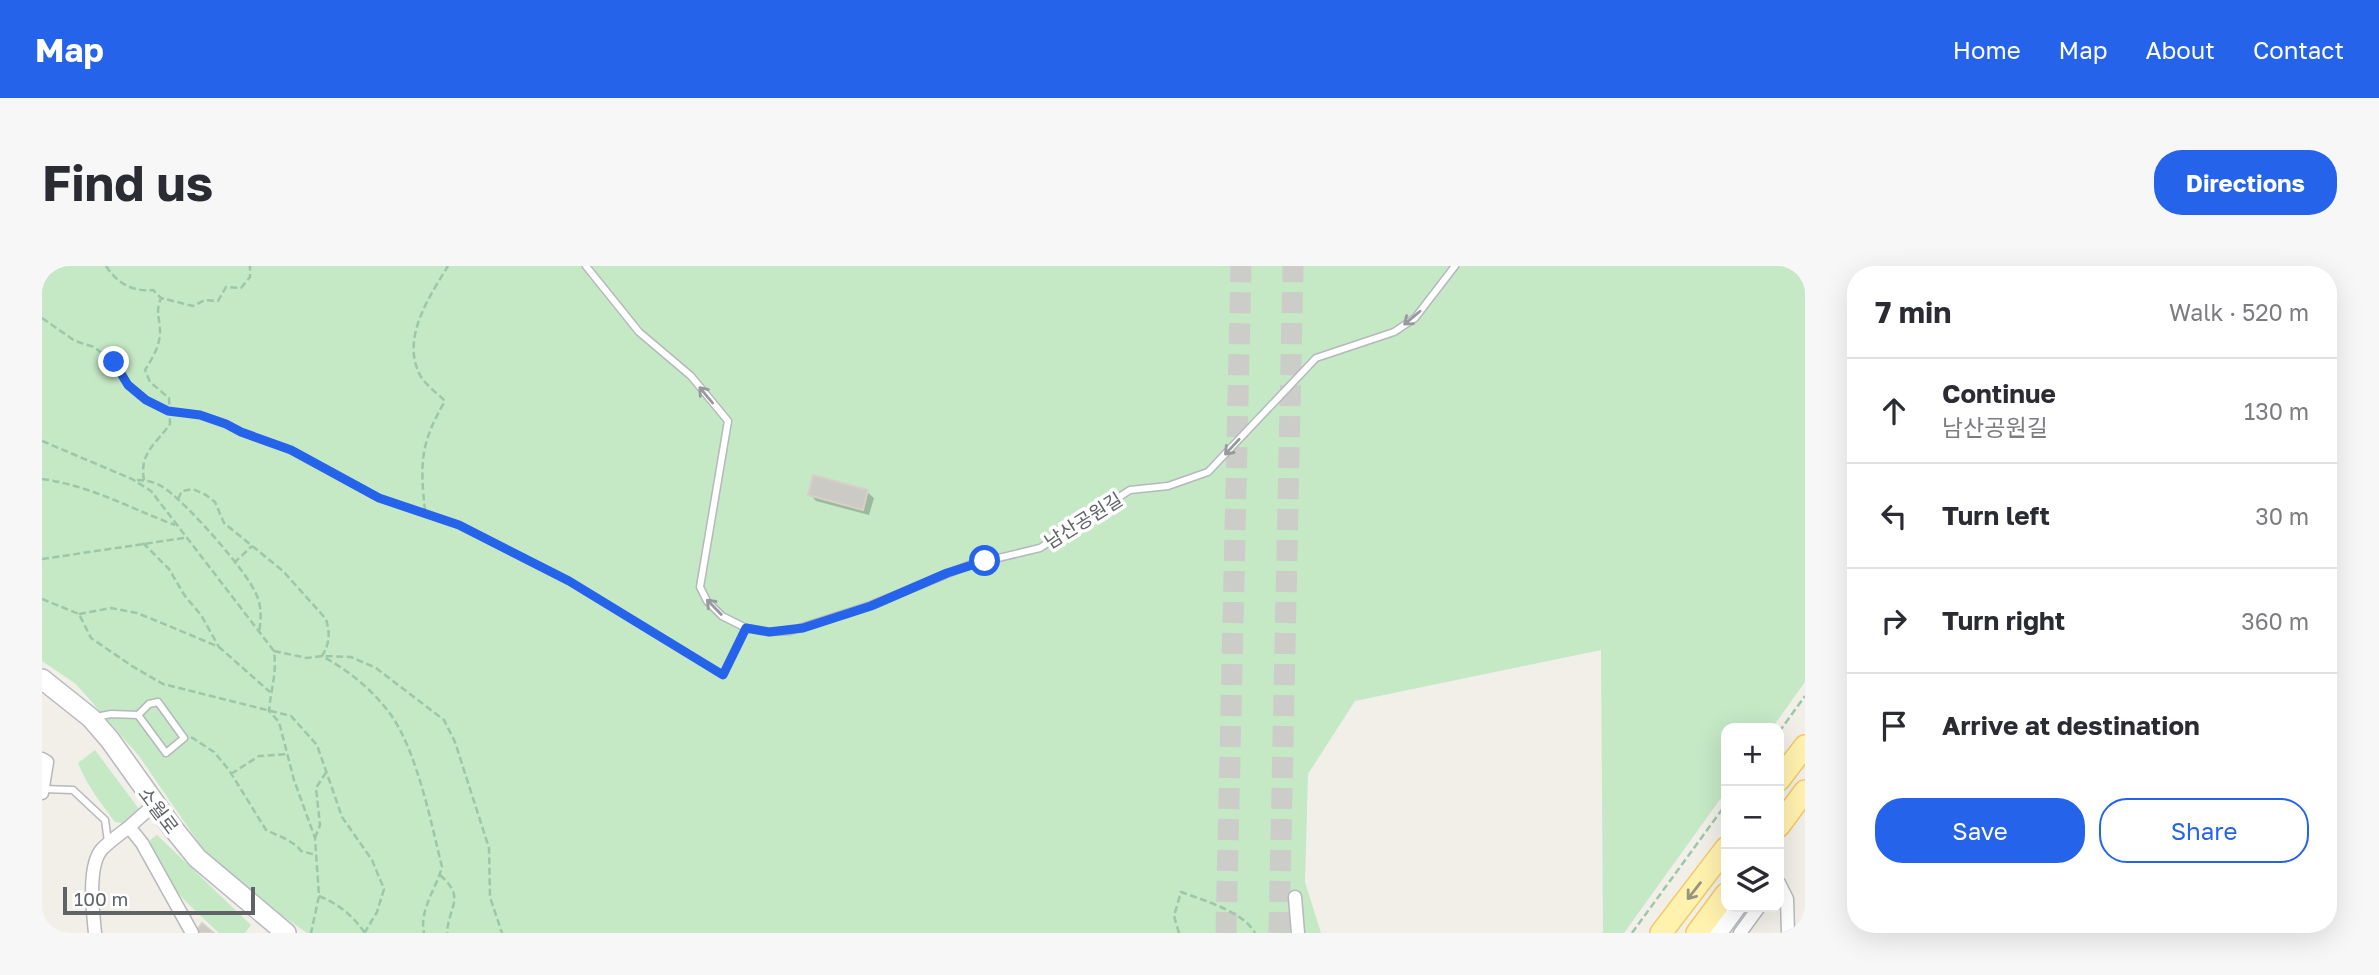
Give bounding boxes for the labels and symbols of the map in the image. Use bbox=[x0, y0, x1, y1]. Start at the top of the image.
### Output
one-way arrow bbox=[1403, 310, 1421, 326]
route end bbox=[98, 346, 129, 377]
one-way arrow bbox=[698, 386, 714, 404]
one-way arrow bbox=[1224, 438, 1241, 455]
street label: 남산공원길 bbox=[1040, 487, 1126, 553]
route start bbox=[969, 545, 1000, 576]
one-way arrow bbox=[705, 599, 722, 616]
street label: 소월로 bbox=[134, 782, 184, 838]
one-way arrow bbox=[1686, 881, 1701, 899]
scale bar bbox=[63, 884, 256, 916]

